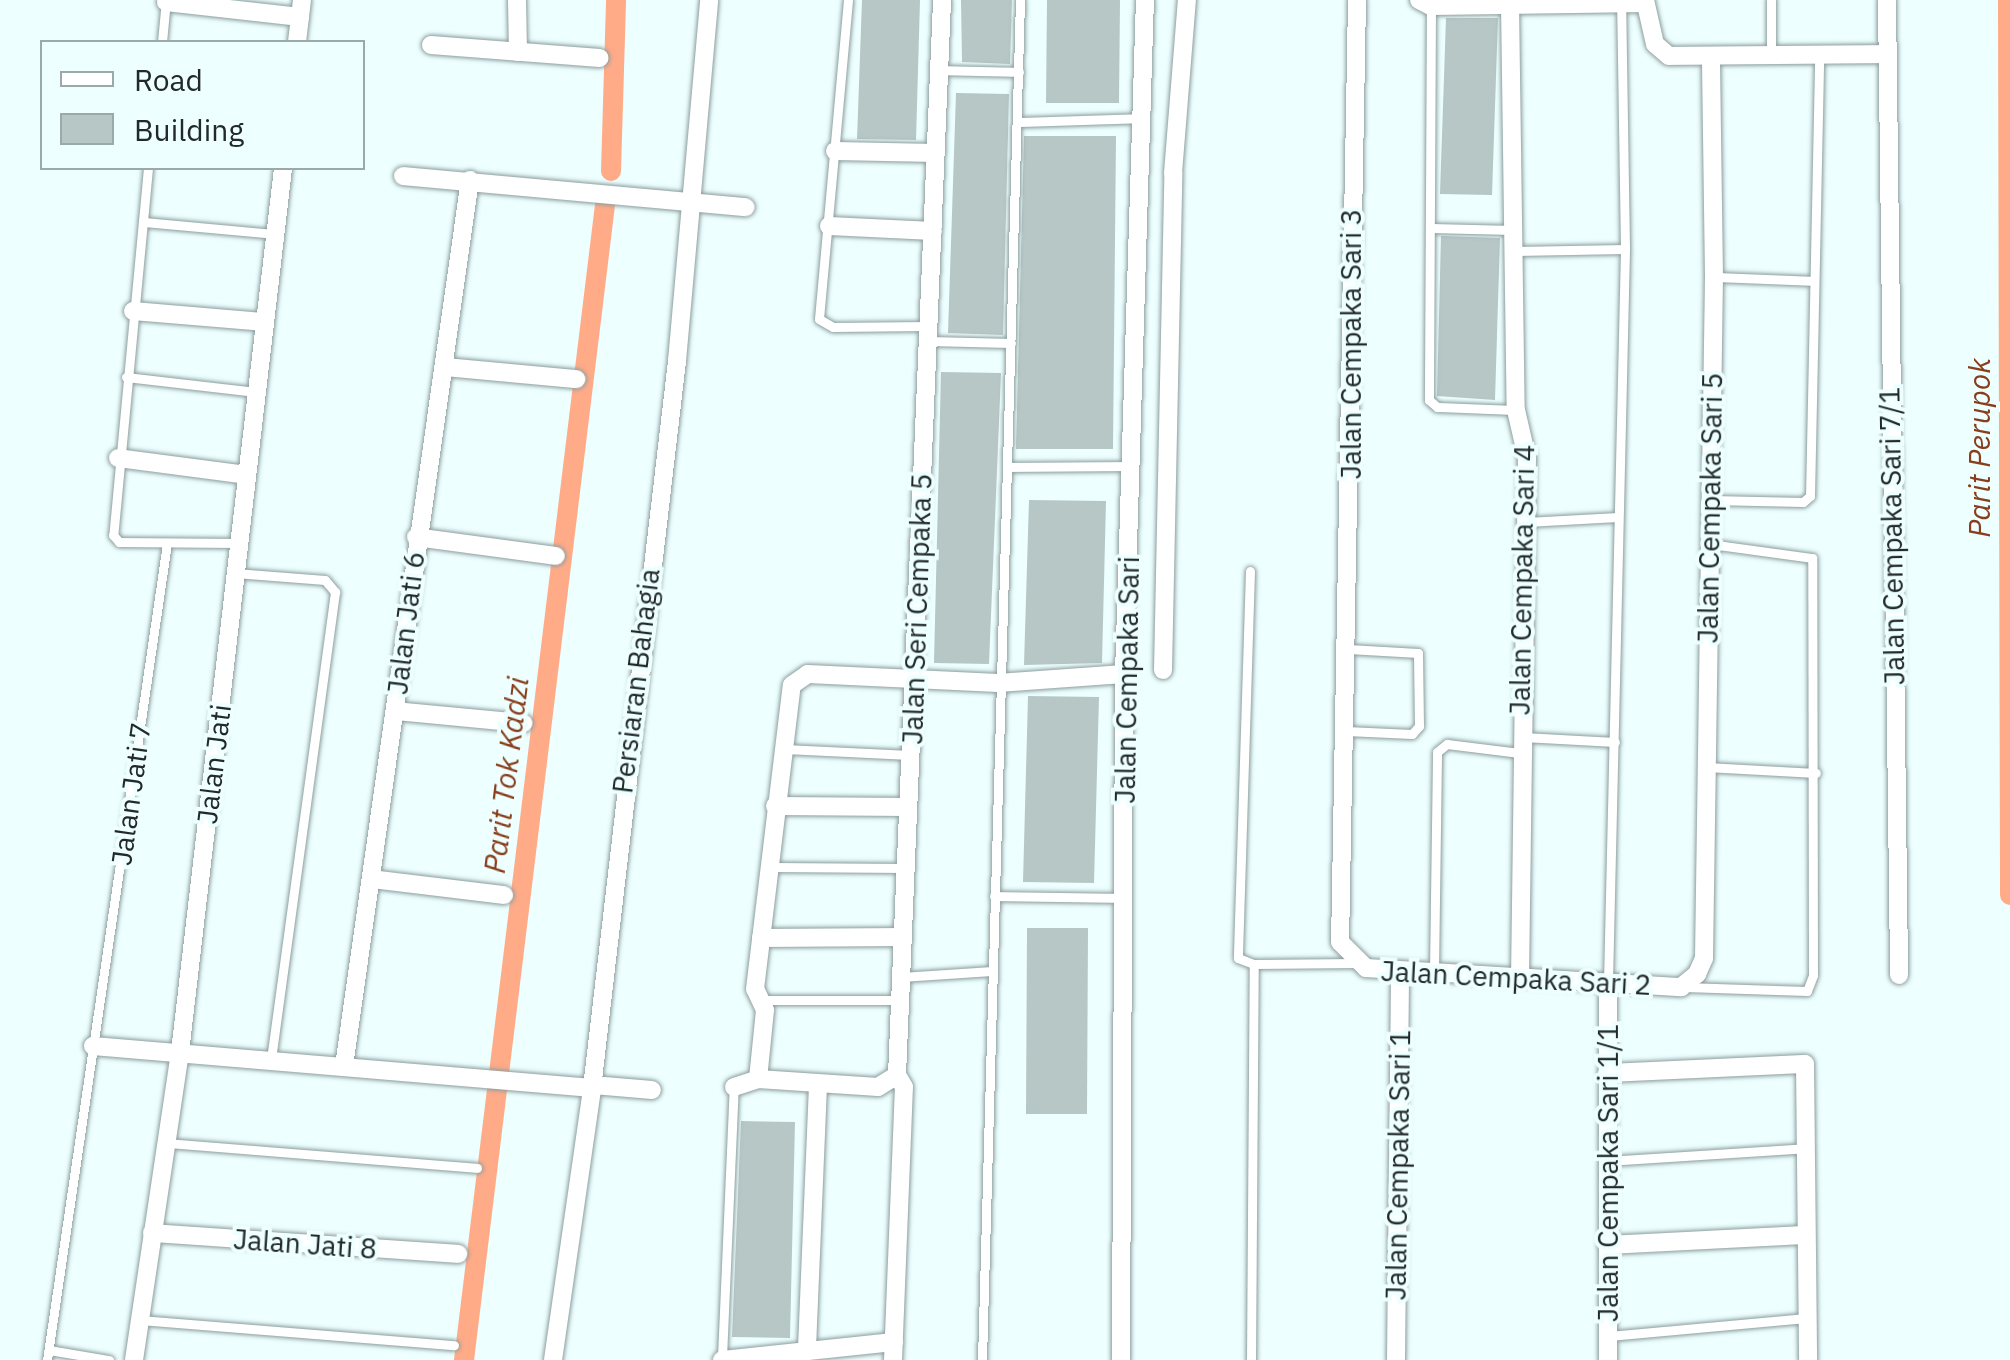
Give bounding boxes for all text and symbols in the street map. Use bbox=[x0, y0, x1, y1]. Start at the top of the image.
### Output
legend bbox=[40, 40, 365, 170]
text: Road bbox=[134, 60, 203, 99]
text: Building bbox=[134, 110, 244, 149]
street label: Jalan Cempaka Sari 3 bbox=[1334, 209, 1368, 479]
water label: Parit Perupok bbox=[1961, 358, 1997, 538]
street label: Jalan Cempaka Sari 5 bbox=[1691, 372, 1729, 644]
street label: Jalan Cempaka Sari 7/1 bbox=[1873, 387, 1911, 685]
street label: Jalan Cempaka Sari 4 bbox=[1503, 444, 1541, 716]
street label: Jalan Seri Cempaka 5 bbox=[895, 473, 939, 745]
street label: Jalan Jati 6 bbox=[381, 550, 431, 696]
street label: Jalan Cempaka Sari bbox=[1108, 556, 1146, 804]
street label: Persiaran Bahagia bbox=[606, 567, 666, 795]
water label: Parit Tok Kadzi bbox=[476, 675, 536, 875]
street label: Jalan Jati bbox=[190, 702, 238, 826]
street label: Jalan Jati 7 bbox=[104, 720, 158, 868]
street label: Jalan Cempaka Sari 2 bbox=[1380, 954, 1652, 1002]
street label: Jalan Cempaka Sari 1/1 bbox=[1591, 1024, 1625, 1322]
street label: Jalan Cempaka Sari 1 bbox=[1379, 1029, 1417, 1301]
street label: Jalan Jati 8 bbox=[232, 1222, 378, 1266]

